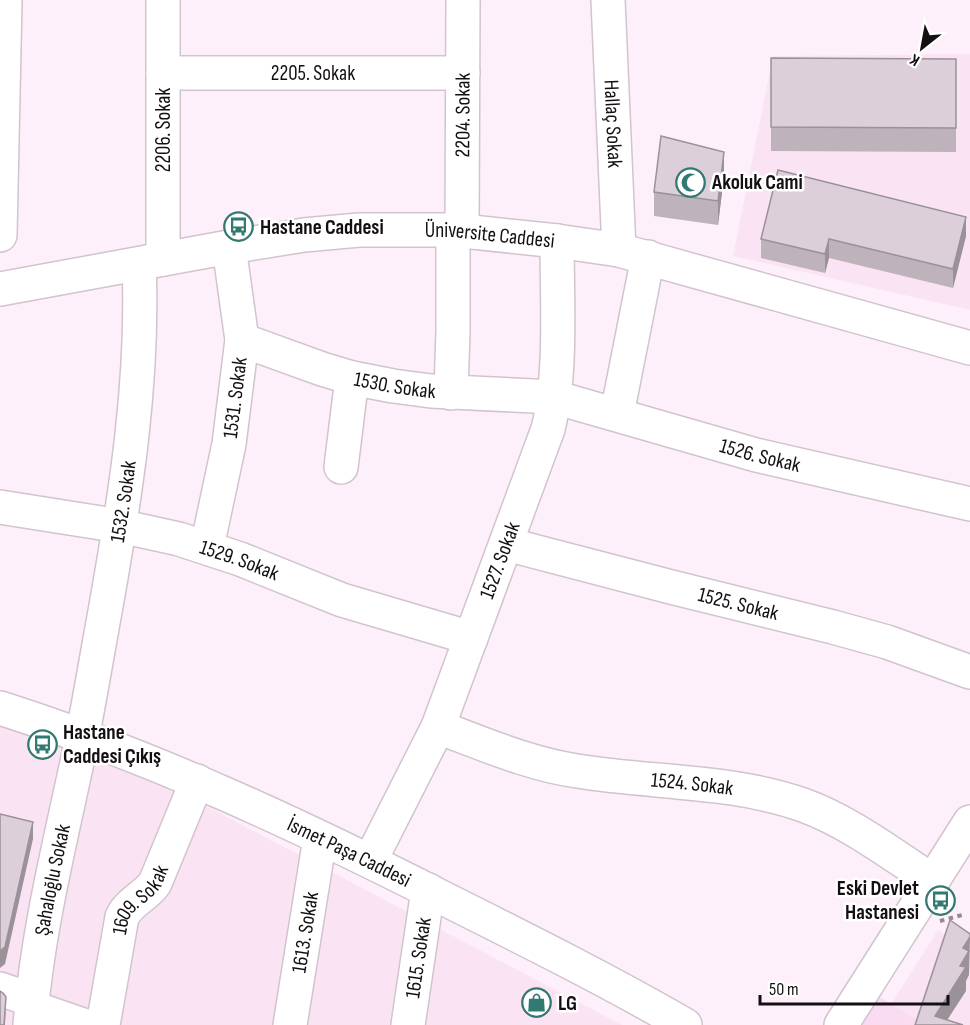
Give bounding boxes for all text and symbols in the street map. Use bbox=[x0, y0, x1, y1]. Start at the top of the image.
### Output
north arrow bbox=[892, 18, 952, 78]
text: K bbox=[907, 49, 923, 70]
street label: 2205. Sokak bbox=[271, 61, 355, 86]
street label: 2204. Sokak bbox=[450, 73, 476, 157]
street label: Hallaç Sokak bbox=[599, 79, 627, 169]
street label: 2206. Sokak bbox=[151, 88, 176, 172]
mosque icon: Akoluk Cami bbox=[675, 166, 707, 198]
place label: Akoluk Cami bbox=[711, 170, 803, 195]
bus stop icon: Hastane Caddesi bbox=[223, 211, 255, 243]
place label: Hastane Caddesi bbox=[260, 215, 384, 240]
street label: Üniversite Caddesi bbox=[425, 218, 556, 254]
street label: 1531. Sokak bbox=[218, 356, 253, 440]
street label: 1530. Sokak bbox=[352, 367, 436, 404]
street label: 1526. Sokak bbox=[717, 433, 803, 478]
street label: 1532. Sokak bbox=[105, 459, 142, 544]
street label: 1527. Sokak bbox=[474, 518, 526, 602]
street label: 1529. Sokak bbox=[197, 535, 283, 586]
street label: 1525. Sokak bbox=[696, 582, 781, 626]
place label: Hastane Caddesi Çıkış bbox=[63, 720, 161, 769]
bus stop icon: Hastane Caddesi Çıkış bbox=[26, 728, 58, 760]
street label: 1524. Sokak bbox=[650, 767, 735, 801]
street label: İsmet Paşa Caddesi bbox=[283, 812, 415, 893]
street label: Şahaloğlu Sokak bbox=[29, 822, 76, 937]
street label: 1609. Sokak bbox=[107, 861, 174, 937]
place label: Eski Devlet Hastanesi bbox=[837, 876, 919, 925]
bus stop icon: Eski Devlet Hastanesi bbox=[924, 884, 956, 916]
street label: 1613. Sokak bbox=[287, 890, 324, 975]
street label: 1615. Sokak bbox=[400, 916, 437, 1000]
scale bar bbox=[760, 968, 948, 1006]
text: 50 m bbox=[769, 979, 799, 1000]
shop icon: LG bbox=[521, 987, 553, 1019]
place label: LG bbox=[558, 991, 577, 1016]

